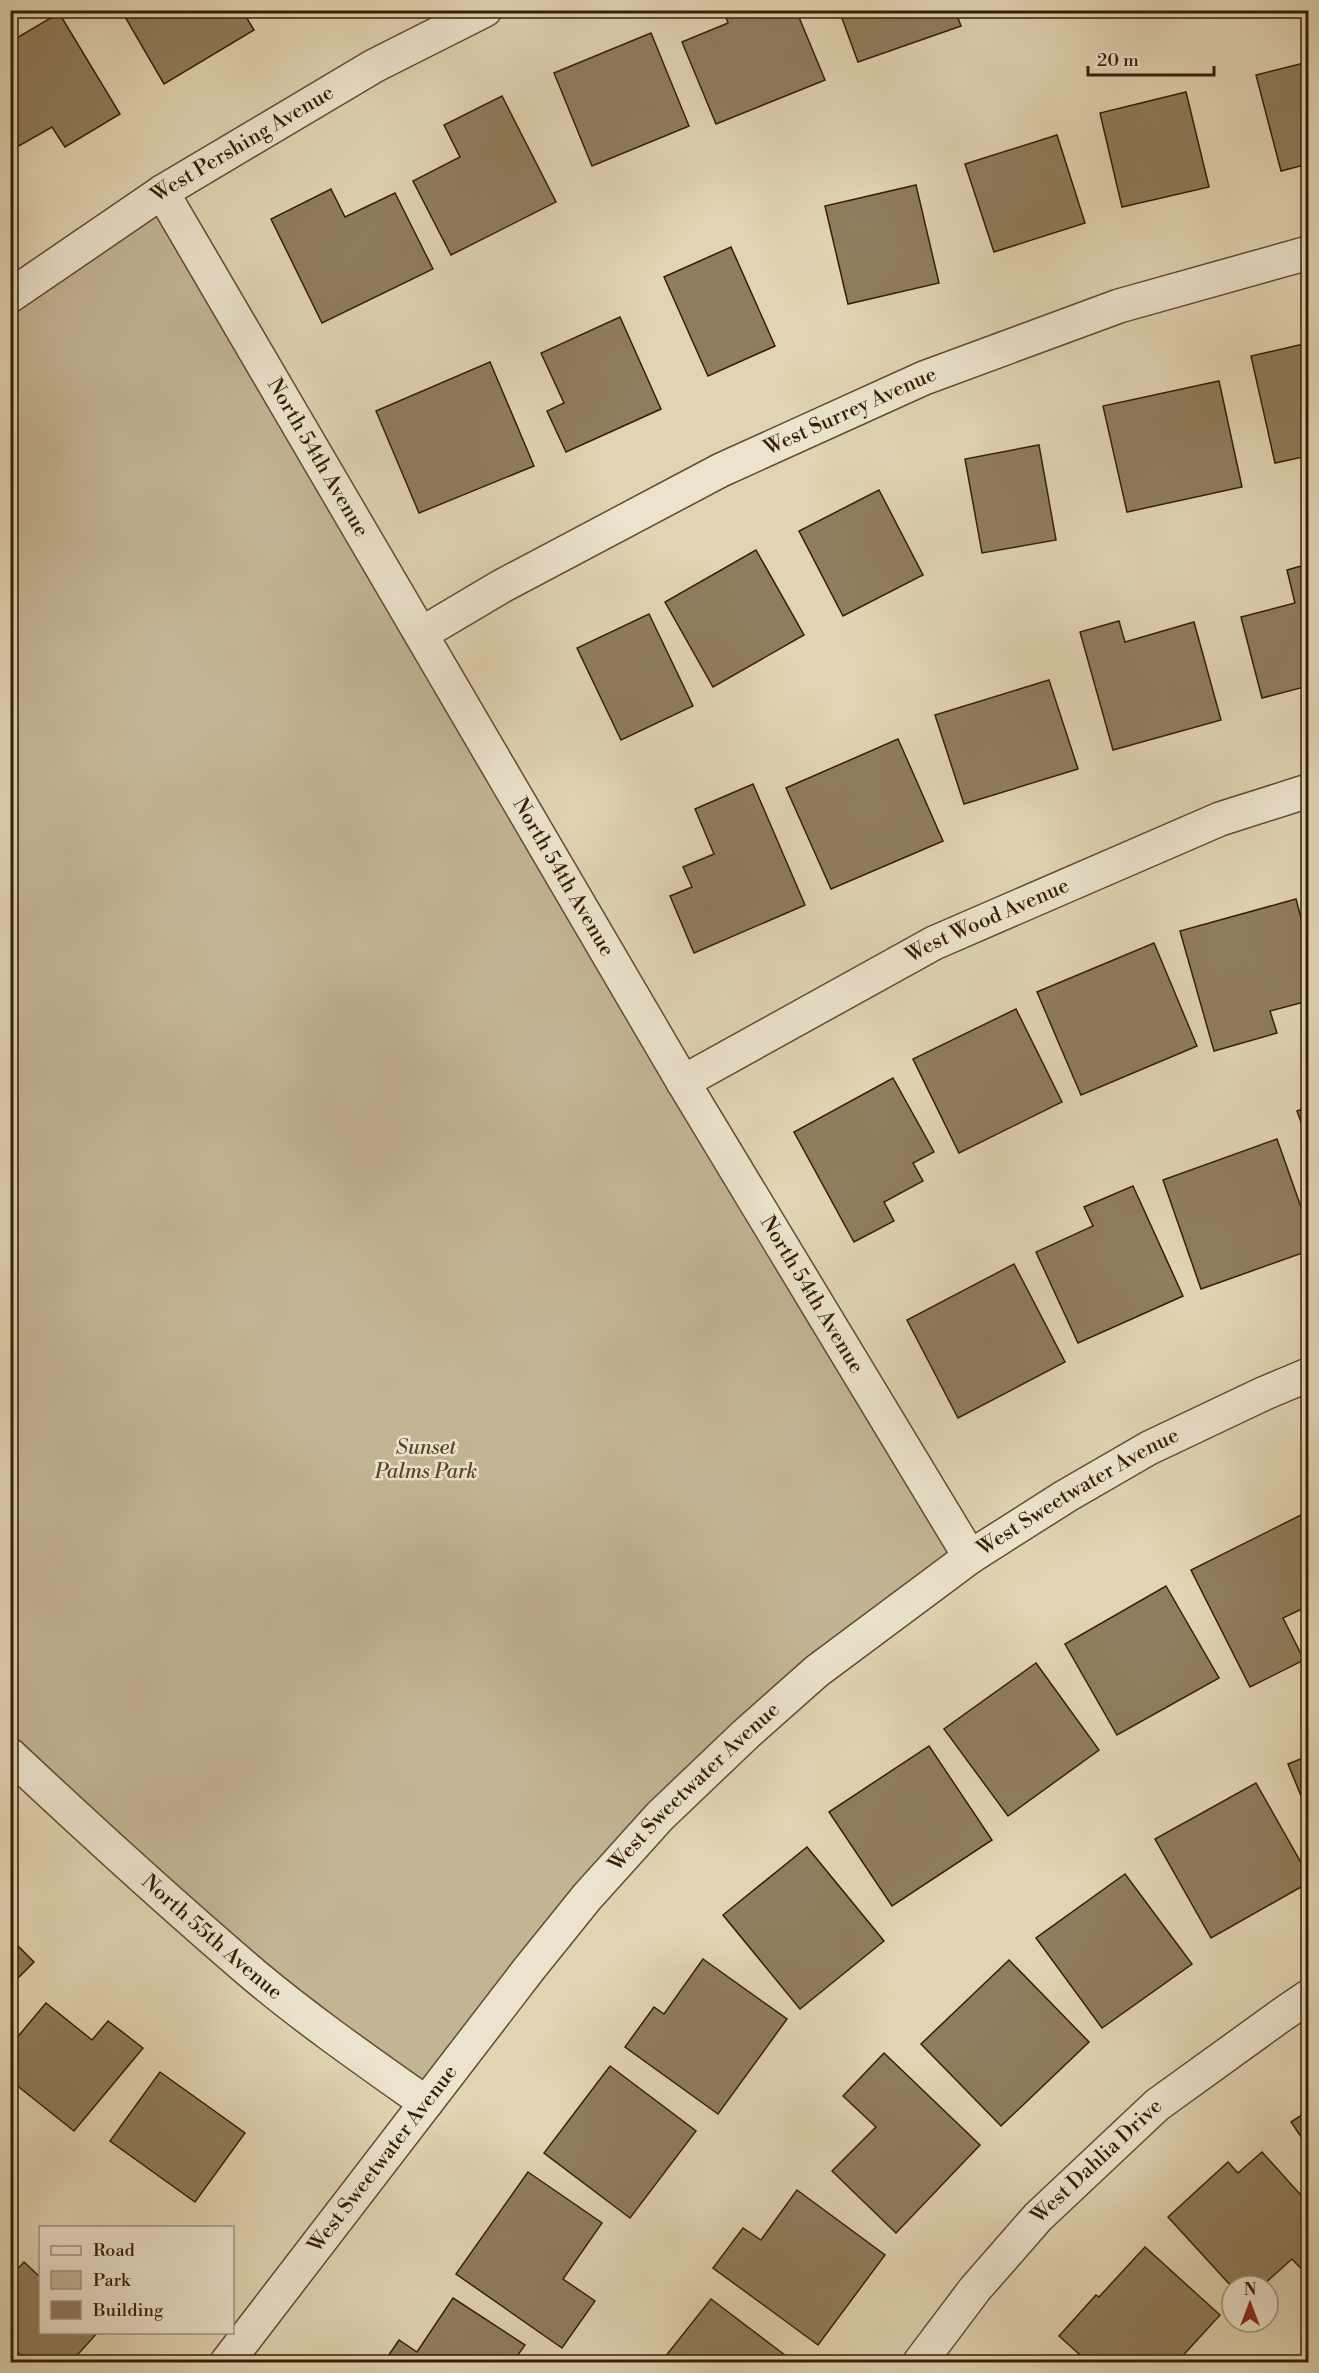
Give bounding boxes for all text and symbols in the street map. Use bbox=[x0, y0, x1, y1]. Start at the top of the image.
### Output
scale bar bbox=[1088, 39, 1214, 77]
text: 20 m bbox=[1097, 49, 1139, 72]
street label: West Pershing Avenue bbox=[145, 80, 339, 209]
street label: West Surrey Avenue bbox=[759, 362, 940, 462]
street label: North 54th Avenue bbox=[261, 374, 374, 542]
street label: North 54th Avenue bbox=[507, 793, 620, 961]
street label: West Wood Avenue bbox=[901, 873, 1073, 969]
street label: North 54th Avenue bbox=[754, 1211, 869, 1379]
street label: West Sweetwater Avenue bbox=[972, 1423, 1183, 1562]
park label: Sunset Palms Park bbox=[374, 1435, 477, 1485]
street label: West Sweetwater Avenue bbox=[603, 1697, 785, 1878]
street label: North 55th Avenue bbox=[136, 1869, 287, 2006]
street label: West Sweetwater Avenue bbox=[302, 2060, 463, 2259]
street label: West Dahlia Drive bbox=[1025, 2094, 1168, 2230]
legend bbox=[39, 2226, 234, 2334]
text: Road bbox=[93, 2239, 136, 2262]
text: Park bbox=[93, 2269, 132, 2292]
north arrow bbox=[1220, 2274, 1280, 2334]
text: N bbox=[1244, 2280, 1257, 2300]
text: Building bbox=[92, 2299, 164, 2322]

